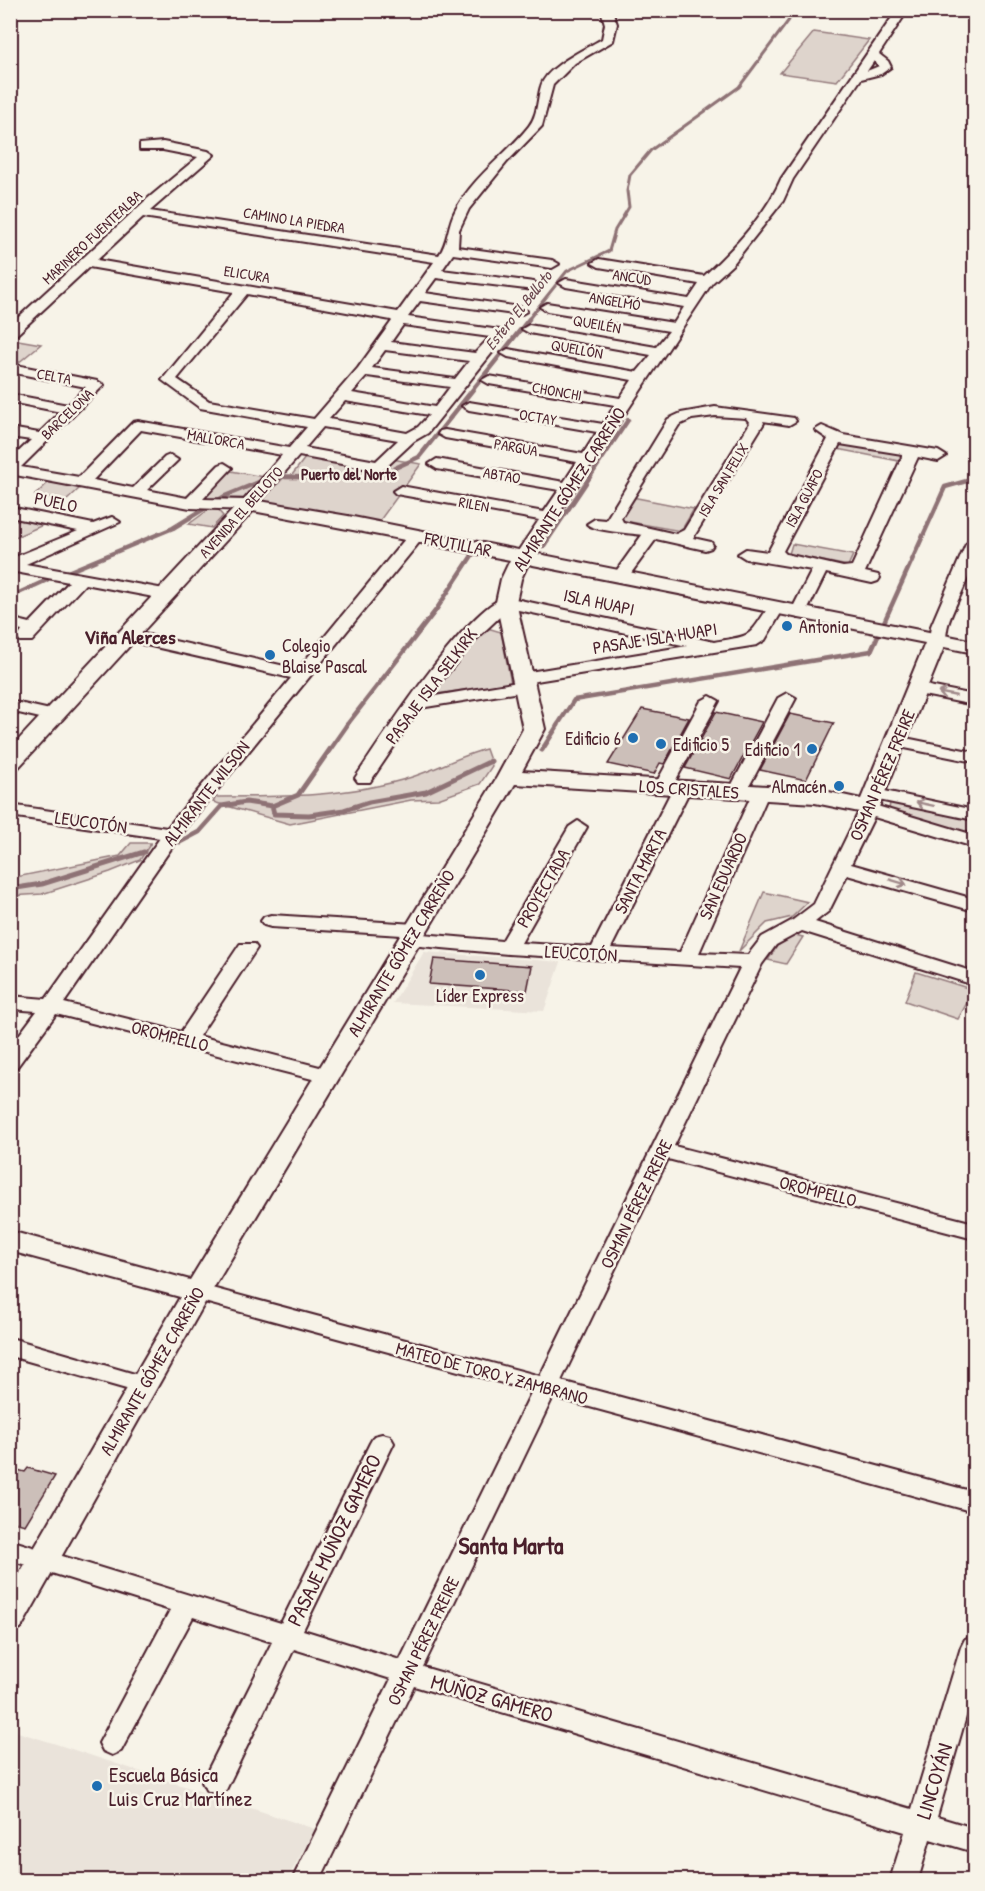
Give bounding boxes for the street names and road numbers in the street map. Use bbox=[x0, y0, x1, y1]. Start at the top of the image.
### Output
street label: MARINERO FUENTEALBA bbox=[37, 185, 147, 289]
street label: CAMINO LA PIEDRA bbox=[242, 202, 347, 239]
street label: ELICURA bbox=[222, 260, 272, 288]
street label: ANCUD bbox=[611, 264, 654, 291]
street label: ANGELMÓ bbox=[588, 287, 642, 315]
street label: QUEILÉN bbox=[571, 309, 623, 339]
street label: QUELLÓN bbox=[549, 334, 605, 364]
street label: CELTA bbox=[35, 363, 74, 389]
street label: CHONCHI bbox=[530, 376, 584, 406]
street label: BARCELONA bbox=[36, 383, 98, 444]
street label: ALMIRANTE GÓMEZ CARREÑO bbox=[507, 402, 631, 576]
street label: OCTAY bbox=[518, 403, 559, 431]
street label: MALLORCA bbox=[186, 424, 247, 455]
street label: PARGUA bbox=[492, 433, 540, 461]
street label: ISLA SAN FELIX bbox=[693, 439, 753, 521]
street label: ABTAO bbox=[482, 461, 522, 489]
street label: AVENIDA EL BELLOTO bbox=[194, 462, 288, 562]
street label: ISLA GUAFO bbox=[780, 465, 828, 531]
street label: PUELO bbox=[32, 485, 80, 519]
street label: RILEN bbox=[457, 491, 491, 517]
street label: FRUTILLAR bbox=[421, 525, 494, 563]
street label: ISLA HUAPI bbox=[561, 582, 637, 622]
street label: PASAJE ISLA HUAPI bbox=[591, 616, 719, 660]
street label: PASAJE ISLA SELKIRK bbox=[379, 622, 483, 749]
street label: OSMAN PÉREZ FREIRE bbox=[843, 705, 921, 845]
street label: ALMIRANTE WILSON bbox=[157, 735, 255, 851]
street label: LOS CRISTALES bbox=[638, 773, 740, 805]
street label: LEUCOTÓN bbox=[53, 805, 129, 839]
street label: SANTA MARTA bbox=[608, 824, 672, 918]
street label: SAN EDUARDO bbox=[693, 829, 753, 923]
street label: PROYECTADA bbox=[510, 844, 576, 932]
street label: ALMIRANTE GÓMEZ CARREÑO bbox=[341, 865, 461, 1041]
street label: LEUCOTÓN bbox=[544, 939, 618, 967]
street label: OROMPELLO bbox=[129, 1014, 211, 1058]
street label: OSMAN PÉREZ FREIRE bbox=[594, 1135, 678, 1273]
street label: OROMPELLO bbox=[777, 1169, 859, 1213]
street label: ALMIRANTE GÓMEZ CARREÑO bbox=[94, 1282, 210, 1460]
street label: MATEO DE TORO Y ZAMBRANO bbox=[393, 1335, 591, 1411]
street label: PASAJE MUÑOZ GAMERO bbox=[280, 1449, 388, 1631]
street label: OSMAN PÉREZ FREIRE bbox=[381, 1572, 465, 1710]
street label: MUÑOZ GAMERO bbox=[428, 1667, 556, 1729]
street label: LINCOYÁN bbox=[909, 1740, 959, 1822]

